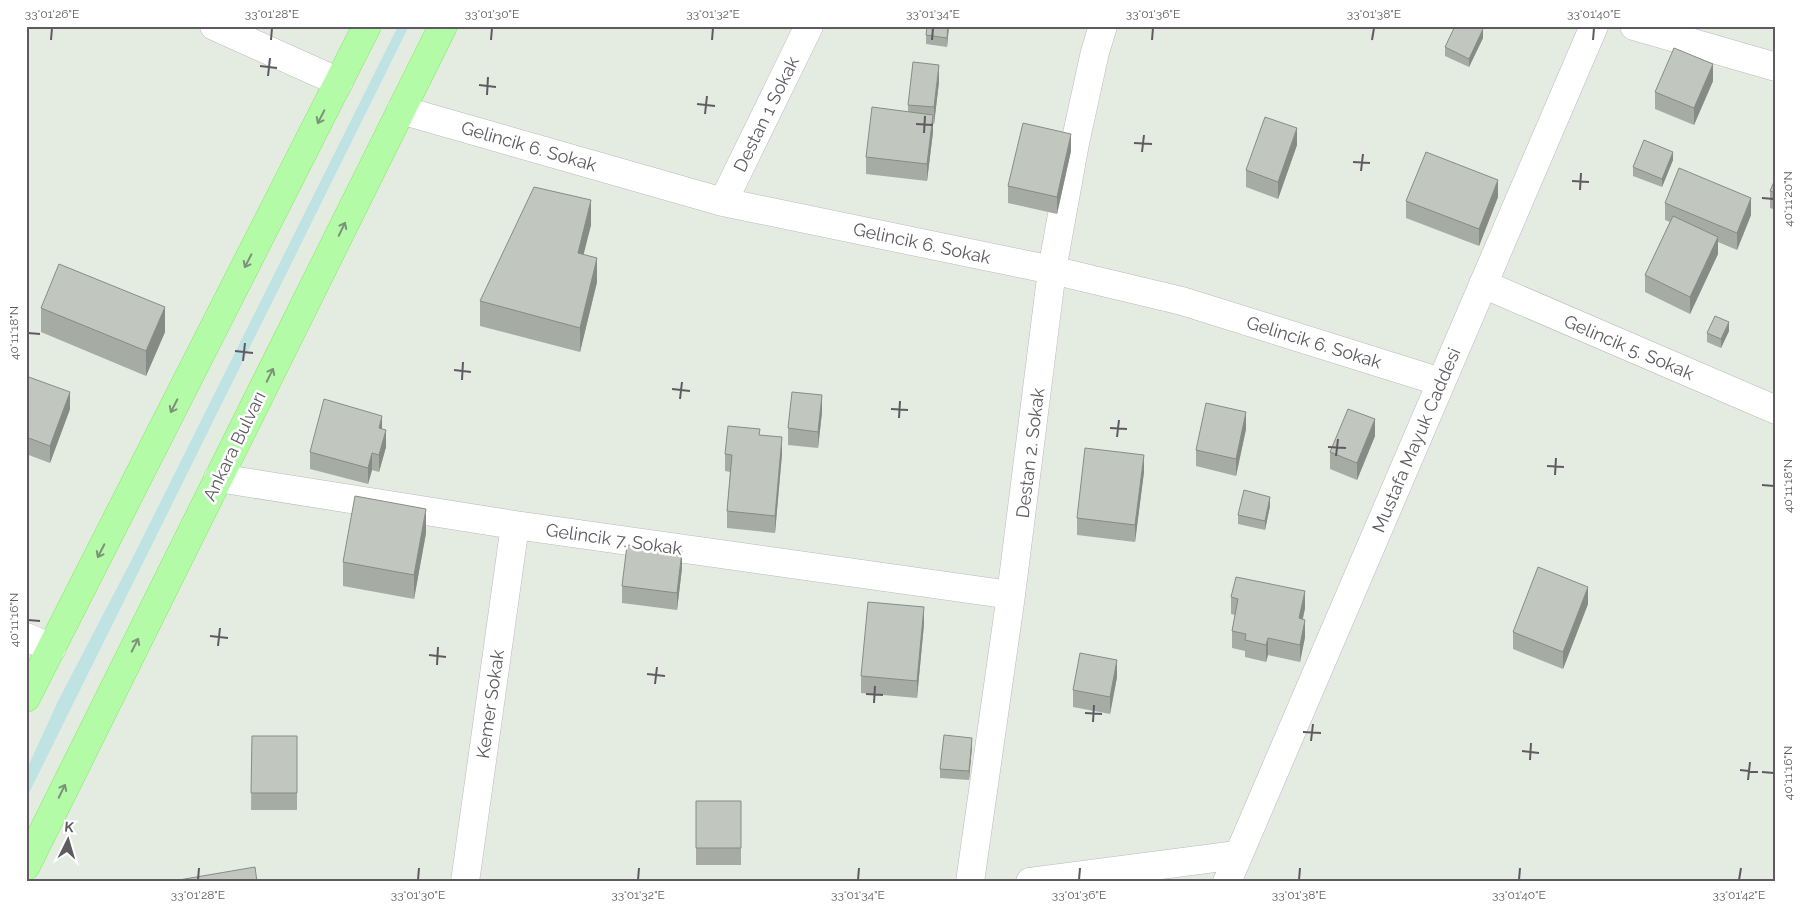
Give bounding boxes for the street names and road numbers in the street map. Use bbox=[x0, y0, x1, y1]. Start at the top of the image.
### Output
street label: Destan 1 Sokak bbox=[729, 52, 803, 175]
street label: Gelincik 6. Sokak bbox=[459, 117, 600, 176]
street label: Gelincik 6. Sokak bbox=[851, 218, 993, 268]
street label: Gelincik 5. Sokak bbox=[1561, 310, 1697, 384]
street label: Gelincik 6. Sokak bbox=[1244, 311, 1384, 373]
street label: Mustafa Mayuk Caddesi bbox=[1367, 344, 1465, 536]
street label: Destan 2. Sokak bbox=[1012, 386, 1048, 519]
street label: Ankara Bulvarı bbox=[198, 388, 270, 504]
street label: Gelincik 7. Sokak bbox=[544, 519, 684, 559]
street label: Kemer Sokak bbox=[472, 648, 508, 760]

